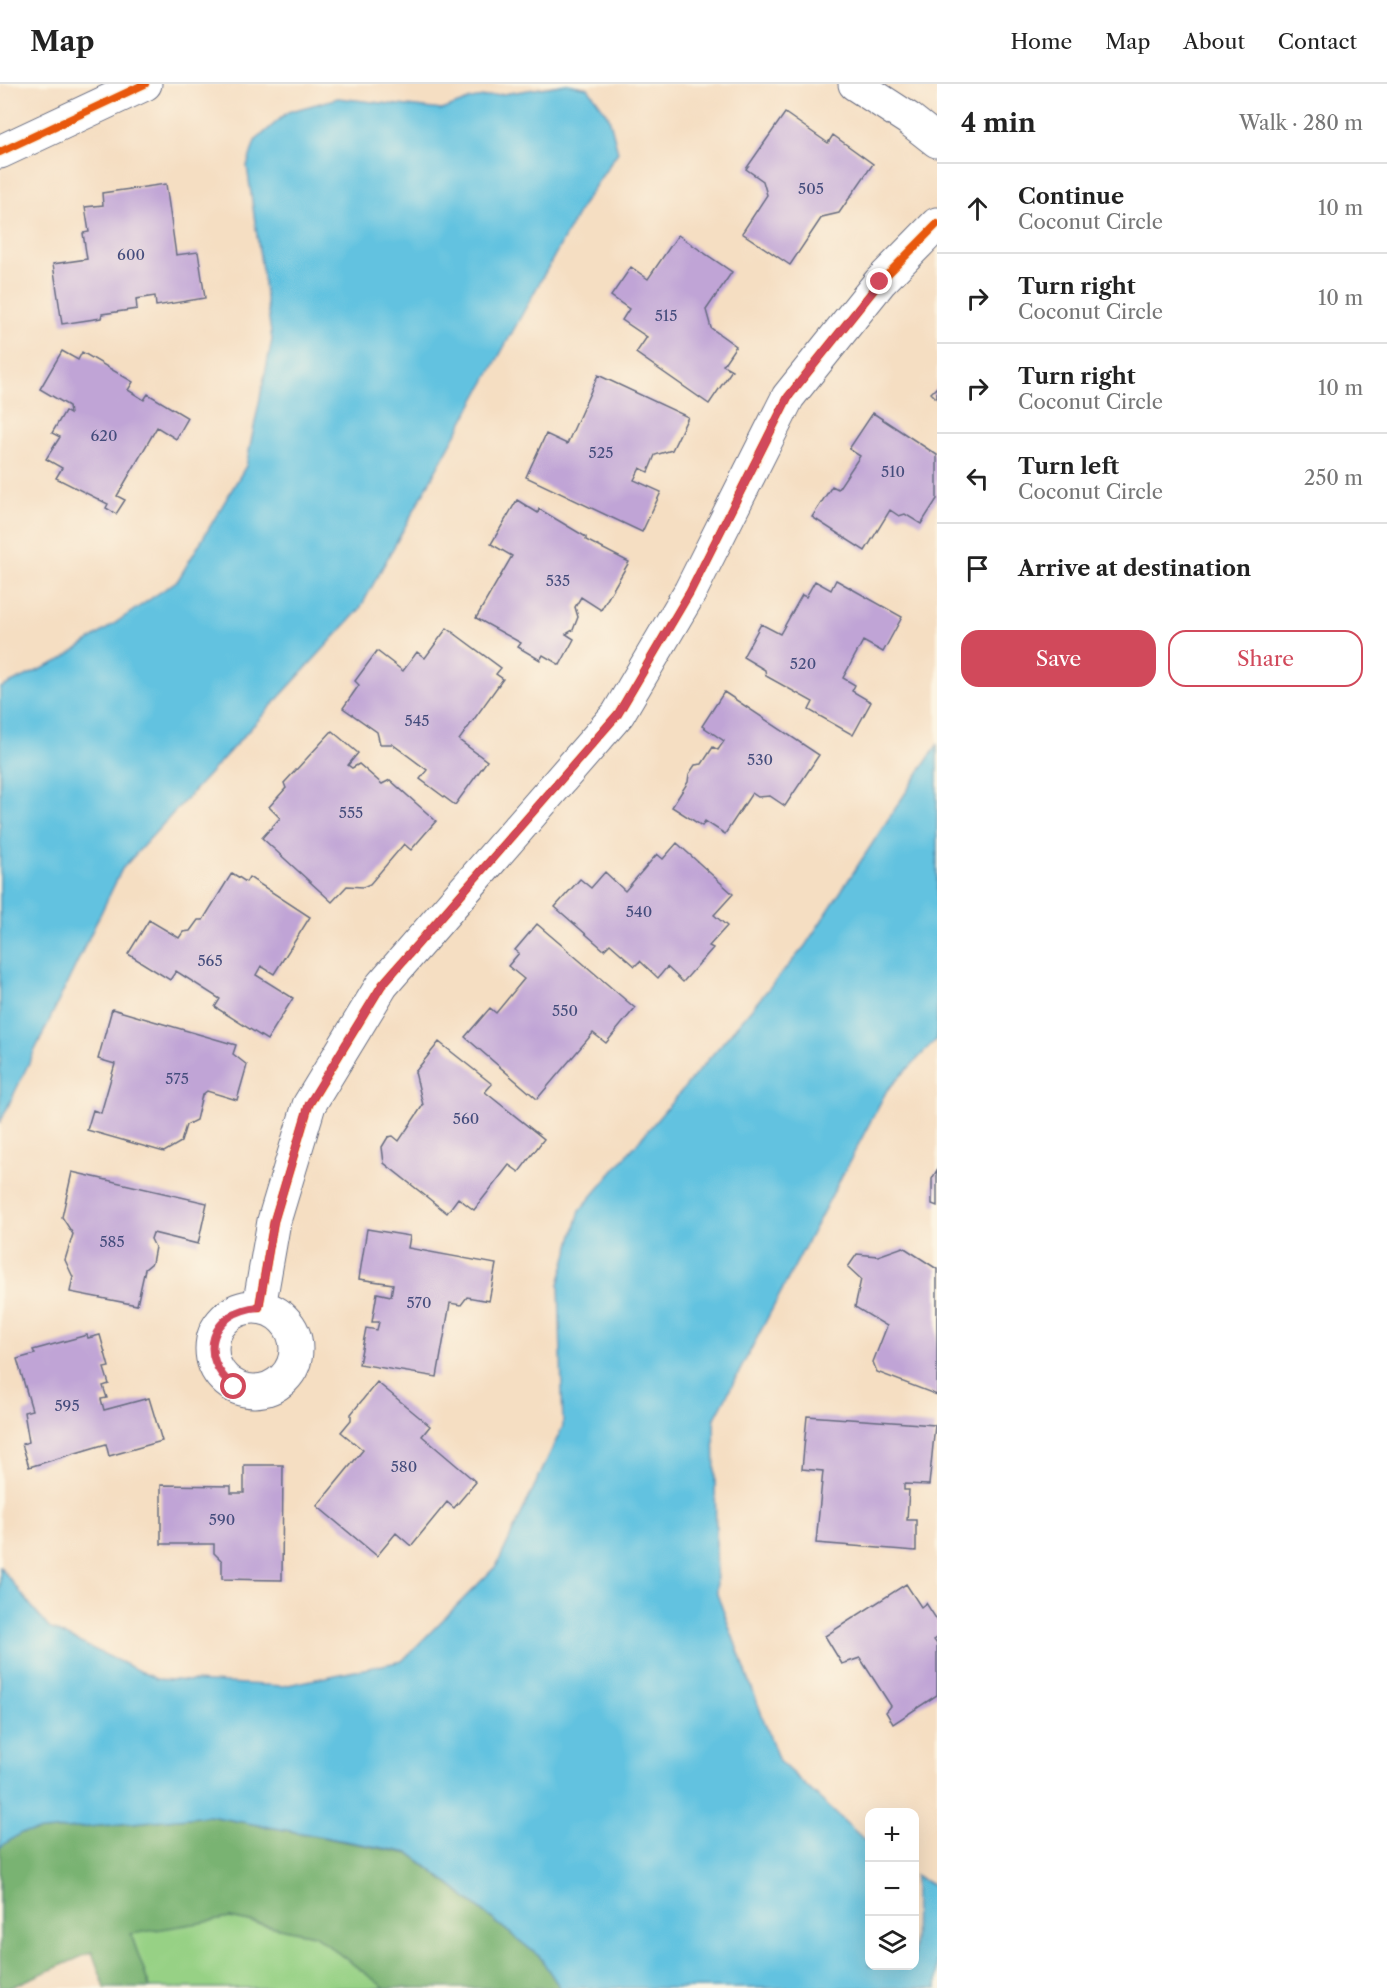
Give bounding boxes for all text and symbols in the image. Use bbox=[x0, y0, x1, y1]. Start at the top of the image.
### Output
text: Map bbox=[30, 24, 94, 58]
text: Home bbox=[1011, 29, 1072, 54]
text: Map bbox=[1105, 29, 1150, 54]
text: About bbox=[1183, 29, 1245, 54]
text: Contact bbox=[1278, 29, 1357, 54]
text: 4 min bbox=[961, 107, 1036, 139]
text: Walk · 280 m bbox=[1239, 111, 1363, 135]
house number: 505 bbox=[798, 179, 824, 198]
text: Continue bbox=[1018, 183, 1124, 210]
icon: ahead bbox=[961, 192, 994, 225]
text: 10 m bbox=[1318, 196, 1363, 220]
text: Coconut Circle bbox=[1018, 210, 1163, 234]
house number: 600 bbox=[117, 245, 145, 264]
route end bbox=[866, 268, 892, 294]
text: Turn right bbox=[1018, 273, 1136, 300]
icon: right bbox=[961, 282, 994, 315]
text: 10 m bbox=[1318, 286, 1363, 310]
text: Coconut Circle bbox=[1018, 300, 1163, 324]
house number: 515 bbox=[655, 306, 677, 325]
text: Turn right bbox=[1018, 363, 1136, 390]
icon: right bbox=[961, 372, 994, 405]
text: 10 m bbox=[1318, 376, 1363, 400]
text: Coconut Circle bbox=[1018, 390, 1163, 414]
house number: 620 bbox=[91, 426, 117, 445]
house number: 525 bbox=[589, 443, 613, 462]
text: Turn left bbox=[1018, 453, 1119, 480]
house number: 510 bbox=[881, 462, 905, 481]
icon: left bbox=[961, 462, 994, 495]
text: 250 m bbox=[1304, 466, 1363, 490]
text: Coconut Circle bbox=[1018, 480, 1163, 504]
icon: arrive bbox=[961, 552, 994, 585]
text: Arrive at destination bbox=[1018, 555, 1251, 582]
house number: 535 bbox=[546, 571, 570, 590]
button: Save bbox=[961, 630, 1156, 687]
button: Share bbox=[1168, 630, 1363, 687]
house number: 520 bbox=[790, 654, 816, 673]
house number: 545 bbox=[405, 711, 429, 730]
house number: 530 bbox=[747, 750, 773, 769]
house number: 555 bbox=[339, 803, 363, 822]
house number: 540 bbox=[626, 902, 652, 921]
house number: 565 bbox=[197, 951, 223, 970]
house number: 550 bbox=[552, 1001, 578, 1020]
house number: 575 bbox=[165, 1069, 189, 1088]
house number: 560 bbox=[453, 1109, 479, 1128]
house number: 585 bbox=[99, 1232, 125, 1251]
house number: 570 bbox=[406, 1293, 432, 1312]
route start bbox=[220, 1373, 246, 1399]
house number: 595 bbox=[54, 1396, 80, 1415]
house number: 580 bbox=[391, 1457, 417, 1476]
house number: 590 bbox=[209, 1510, 235, 1529]
map controls bbox=[865, 1808, 919, 1970]
button: + bbox=[865, 1808, 919, 1862]
button: − bbox=[865, 1862, 919, 1916]
button: layers bbox=[865, 1916, 919, 1970]

